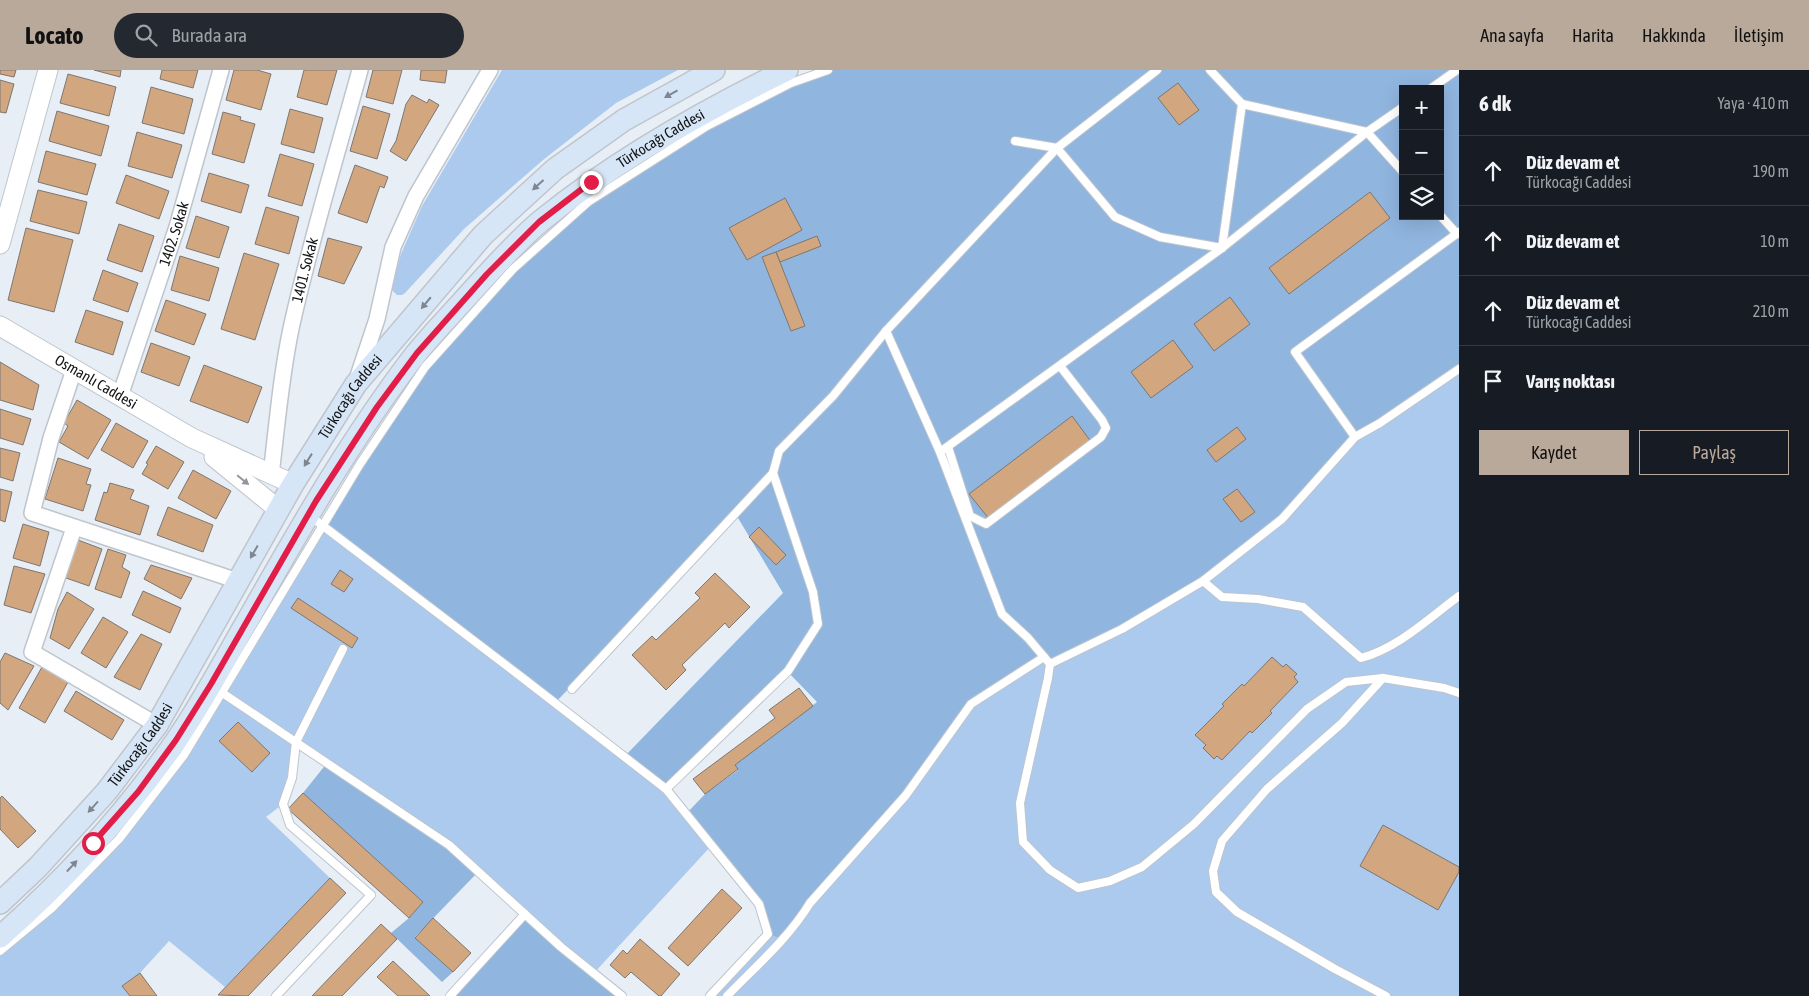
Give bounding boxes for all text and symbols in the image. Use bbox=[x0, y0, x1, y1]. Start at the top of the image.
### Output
search box bbox=[114, 13, 464, 58]
icon: search bbox=[132, 21, 160, 49]
text: Locato bbox=[25, 22, 84, 49]
text: Burada ara bbox=[172, 24, 247, 46]
text: Ana sayfa bbox=[1480, 25, 1544, 46]
text: Harita bbox=[1572, 25, 1614, 46]
text: Hakkında bbox=[1642, 25, 1706, 46]
text: İletişim bbox=[1734, 25, 1784, 46]
map controls bbox=[1399, 85, 1444, 220]
button: + bbox=[1399, 85, 1444, 130]
one-way arrow bbox=[665, 89, 678, 98]
text: 6 dk bbox=[1479, 91, 1511, 115]
text: Yaya · 410 m bbox=[1717, 94, 1789, 112]
street label: Türkocağı Caddesi bbox=[614, 105, 707, 171]
button: − bbox=[1399, 130, 1444, 175]
text: Düz devam et bbox=[1526, 151, 1620, 173]
icon: ahead bbox=[1479, 157, 1507, 185]
text: 190 m bbox=[1753, 162, 1789, 180]
route end bbox=[580, 171, 603, 194]
text: Türkocağı Caddesi bbox=[1526, 173, 1631, 191]
button: layers bbox=[1399, 175, 1444, 220]
one-way arrow bbox=[532, 179, 544, 191]
street label: 1402. Sokak bbox=[155, 199, 192, 268]
icon: ahead bbox=[1479, 227, 1507, 255]
text: Düz devam et bbox=[1526, 230, 1620, 252]
text: 10 m bbox=[1760, 232, 1789, 250]
street label: 1401. Sokak bbox=[288, 235, 321, 304]
text: Düz devam et bbox=[1526, 291, 1620, 313]
one-way arrow bbox=[420, 296, 432, 308]
icon: ahead bbox=[1479, 297, 1507, 325]
text: 210 m bbox=[1753, 302, 1789, 320]
text: Türkocağı Caddesi bbox=[1526, 313, 1631, 331]
street label: Osmanlı Caddesi bbox=[52, 351, 140, 412]
street label: Türkocağı Caddesi bbox=[315, 351, 385, 442]
icon: arrive bbox=[1479, 367, 1507, 395]
text: Varış noktası bbox=[1526, 370, 1615, 392]
button: Kaydet bbox=[1479, 430, 1629, 475]
button: Paylaş bbox=[1639, 430, 1789, 475]
one-way arrow bbox=[303, 454, 313, 467]
one-way arrow bbox=[236, 475, 249, 486]
one-way arrow bbox=[250, 546, 259, 559]
street label: Türkocağı Caddesi bbox=[104, 700, 176, 790]
one-way arrow bbox=[87, 800, 98, 813]
route start bbox=[82, 832, 105, 855]
one-way arrow bbox=[66, 860, 78, 872]

